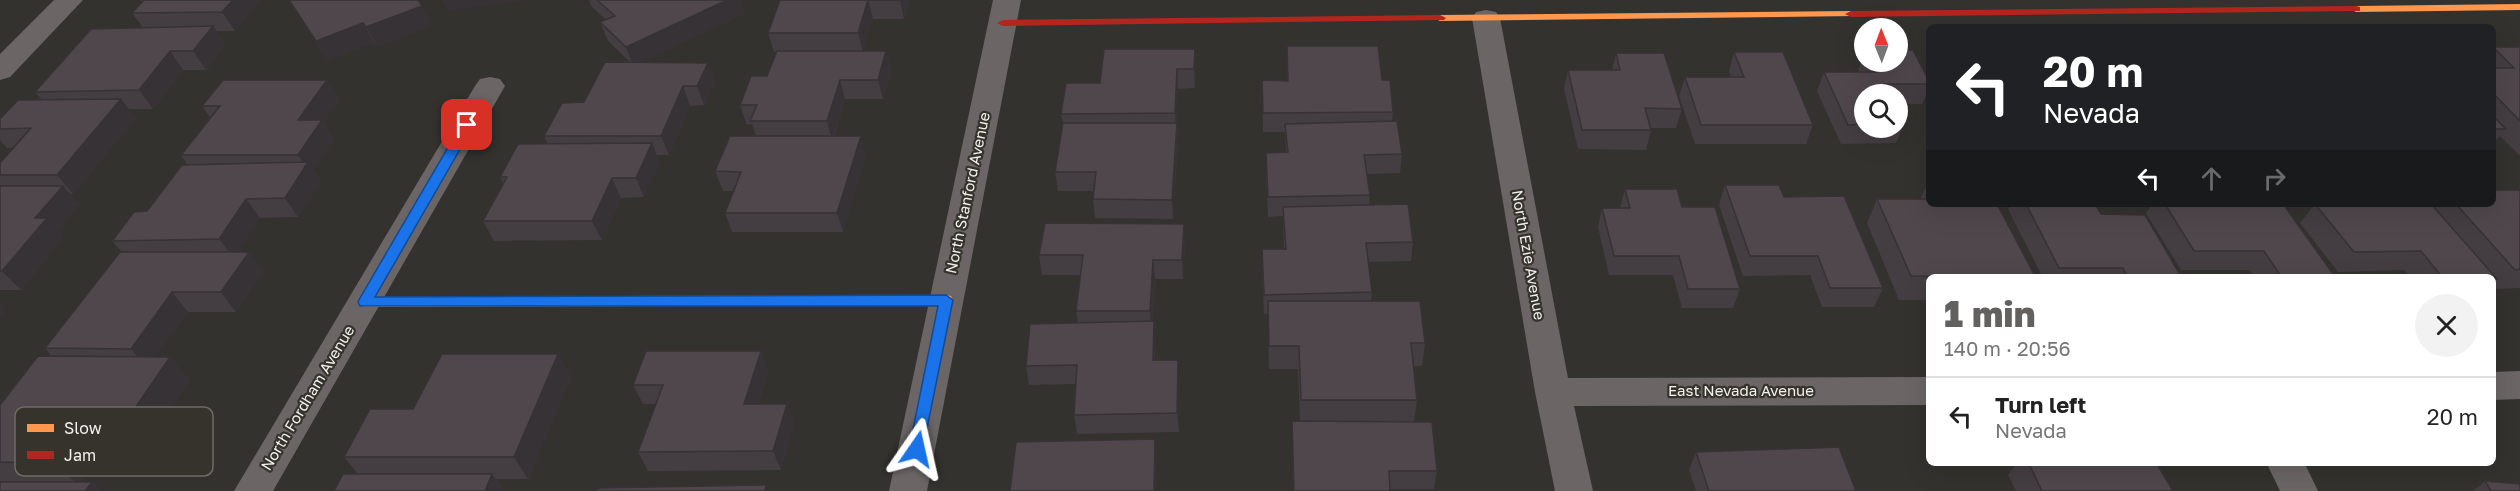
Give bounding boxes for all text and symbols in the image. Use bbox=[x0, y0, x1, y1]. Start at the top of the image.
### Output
north arrow bbox=[1854, 18, 1908, 72]
map controls bbox=[1854, 18, 1908, 138]
text: 20 m bbox=[2043, 46, 2143, 96]
icon: left bbox=[1944, 48, 2022, 126]
button: search bbox=[1854, 84, 1908, 138]
text: Nevada bbox=[2043, 97, 2140, 129]
pin bbox=[441, 99, 492, 150]
icon: arrive bbox=[450, 108, 483, 141]
street label: North Stanford Avenue bbox=[941, 110, 993, 275]
icon: left bbox=[2132, 162, 2165, 195]
icon: ahead bbox=[2195, 162, 2228, 195]
icon: right bbox=[2258, 162, 2291, 195]
street label: North Ezie Avenue bbox=[1509, 188, 1549, 322]
text: 1 min bbox=[1944, 292, 2035, 335]
button: close bbox=[2415, 294, 2478, 357]
street label: North Fordham Avenue bbox=[257, 321, 358, 473]
text: 140 m · 20:56 bbox=[1944, 336, 2071, 360]
street label: East Nevada Avenue bbox=[1668, 381, 1814, 399]
text: Turn left bbox=[1995, 391, 2086, 418]
icon: left bbox=[1944, 400, 1977, 433]
text: 20 m bbox=[2427, 403, 2478, 430]
legend bbox=[15, 407, 213, 476]
position arrow bbox=[885, 417, 949, 481]
text: Slow bbox=[64, 418, 102, 438]
text: Nevada bbox=[1995, 418, 2067, 442]
text: Jam bbox=[64, 445, 96, 465]

